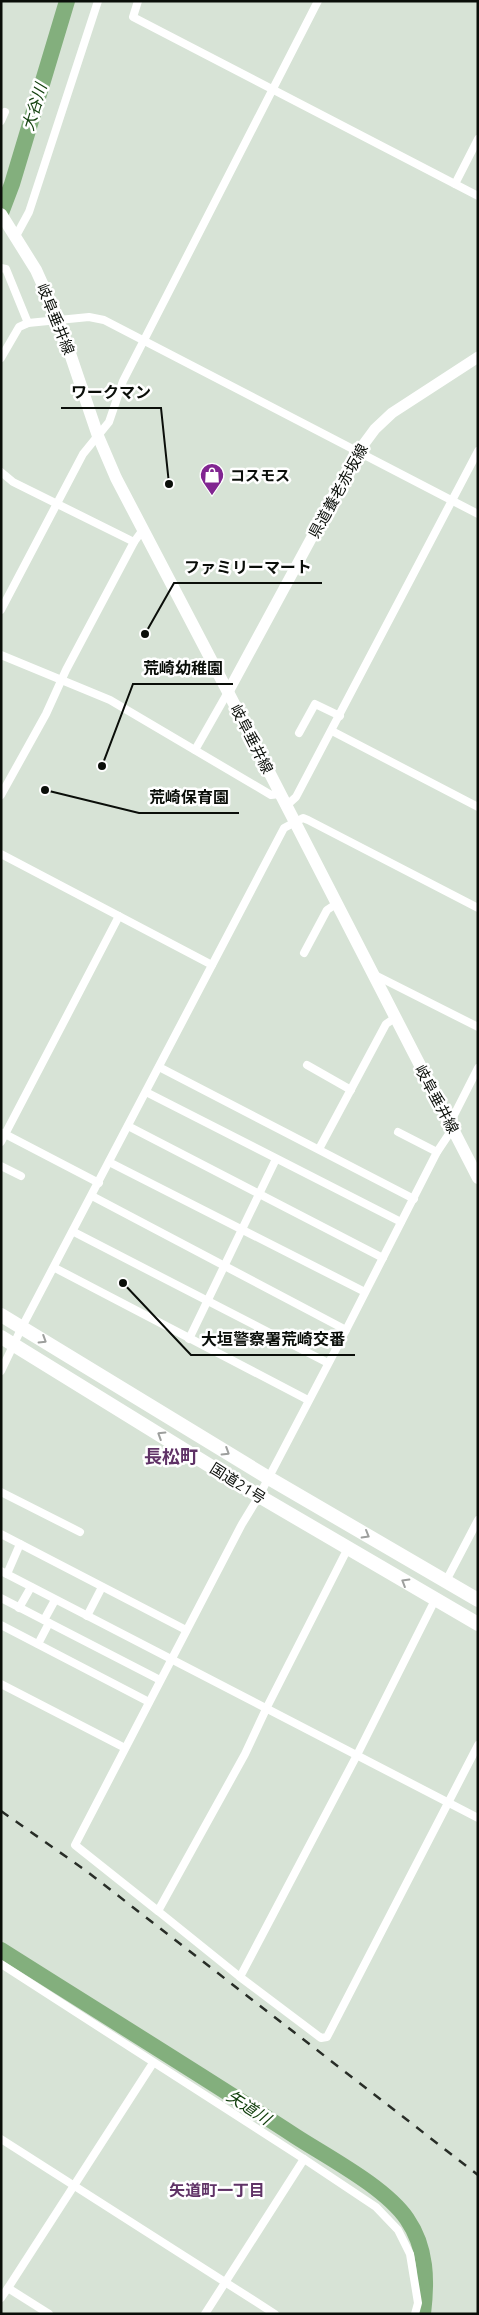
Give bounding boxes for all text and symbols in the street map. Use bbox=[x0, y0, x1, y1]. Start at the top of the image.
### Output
water label: 大谷川 bbox=[18, 80, 50, 133]
street label: 岐阜垂井線 bbox=[34, 281, 78, 357]
callout: ワークマン bbox=[61, 377, 161, 408]
text: ワークマン bbox=[71, 383, 151, 401]
street label: 県道養老赤坂線 bbox=[305, 441, 371, 541]
shop icon: コスモス bbox=[199, 462, 225, 496]
place label: コスモス bbox=[230, 467, 290, 484]
callout: ファミリーマート bbox=[174, 552, 322, 583]
text: ファミリーマート bbox=[184, 558, 312, 576]
callout: 荒崎幼稚園 bbox=[133, 653, 233, 684]
text: 荒崎幼稚園 bbox=[143, 659, 223, 677]
street label: 岐阜垂井線 bbox=[227, 702, 277, 776]
callout: 荒崎保育園 bbox=[139, 782, 239, 813]
text: 荒崎保育園 bbox=[149, 788, 229, 806]
street label: 岐阜垂井線 bbox=[412, 1062, 462, 1136]
callout: 大垣警察署荒崎交番 bbox=[191, 1324, 355, 1355]
text: 大垣警察署荒崎交番 bbox=[201, 1330, 345, 1348]
one-way arrow bbox=[38, 1333, 47, 1343]
one-way arrow bbox=[158, 1432, 167, 1442]
district label: 長松町 bbox=[144, 1446, 198, 1466]
one-way arrow bbox=[221, 1446, 230, 1456]
street label: 国道21号 bbox=[207, 1459, 269, 1507]
one-way arrow bbox=[361, 1529, 370, 1539]
one-way arrow bbox=[402, 1579, 411, 1589]
water label: 矢道川 bbox=[224, 2086, 276, 2129]
district label: 矢道町一丁目 bbox=[169, 2181, 265, 2199]

